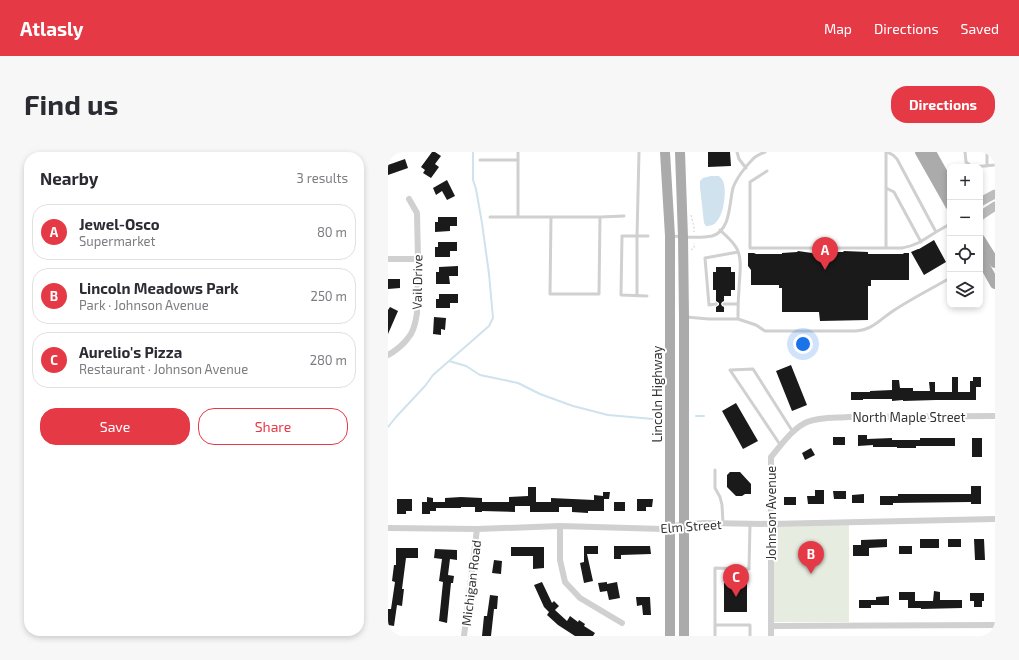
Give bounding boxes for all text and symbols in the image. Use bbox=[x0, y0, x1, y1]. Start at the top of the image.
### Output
text: Atlasly bbox=[20, 17, 84, 40]
text: Map bbox=[824, 20, 852, 37]
text: Directions bbox=[874, 20, 939, 37]
text: Saved bbox=[961, 20, 999, 37]
button: Directions bbox=[891, 86, 995, 123]
text: Find us bbox=[24, 87, 118, 121]
map controls bbox=[947, 164, 983, 308]
button: + bbox=[947, 164, 983, 200]
text: Nearby bbox=[40, 168, 98, 188]
text: 3 results bbox=[297, 170, 348, 186]
button: − bbox=[947, 200, 983, 236]
text: Jewel-Osco bbox=[79, 215, 160, 233]
text: A bbox=[50, 224, 58, 240]
text: 80 m bbox=[317, 224, 347, 240]
text: Supermarket bbox=[79, 233, 156, 249]
button: locate bbox=[947, 236, 983, 272]
pin: A bbox=[812, 237, 838, 270]
street label: Vail Drive bbox=[409, 254, 425, 310]
button: layers bbox=[947, 272, 983, 308]
text: Lincoln Meadows Park bbox=[79, 279, 239, 297]
text: B bbox=[50, 288, 58, 304]
text: 250 m bbox=[311, 288, 347, 304]
text: Park · Johnson Avenue bbox=[79, 297, 209, 313]
your location bbox=[793, 334, 813, 354]
text: Aurelio's Pizza bbox=[79, 343, 182, 361]
street label: Lincoln Highway bbox=[649, 345, 665, 442]
text: C bbox=[50, 352, 58, 368]
text: 280 m bbox=[310, 352, 347, 368]
text: Restaurant · Johnson Avenue bbox=[79, 361, 248, 377]
button: Save bbox=[40, 408, 190, 445]
button: Share bbox=[198, 408, 348, 445]
street label: North Maple Street bbox=[852, 409, 966, 425]
street label: Johnson Avenue bbox=[763, 466, 779, 560]
street label: Elm Street bbox=[660, 516, 722, 536]
street label: Michigan Road bbox=[458, 539, 484, 627]
pin: B bbox=[798, 541, 824, 574]
pin: C bbox=[723, 564, 749, 597]

